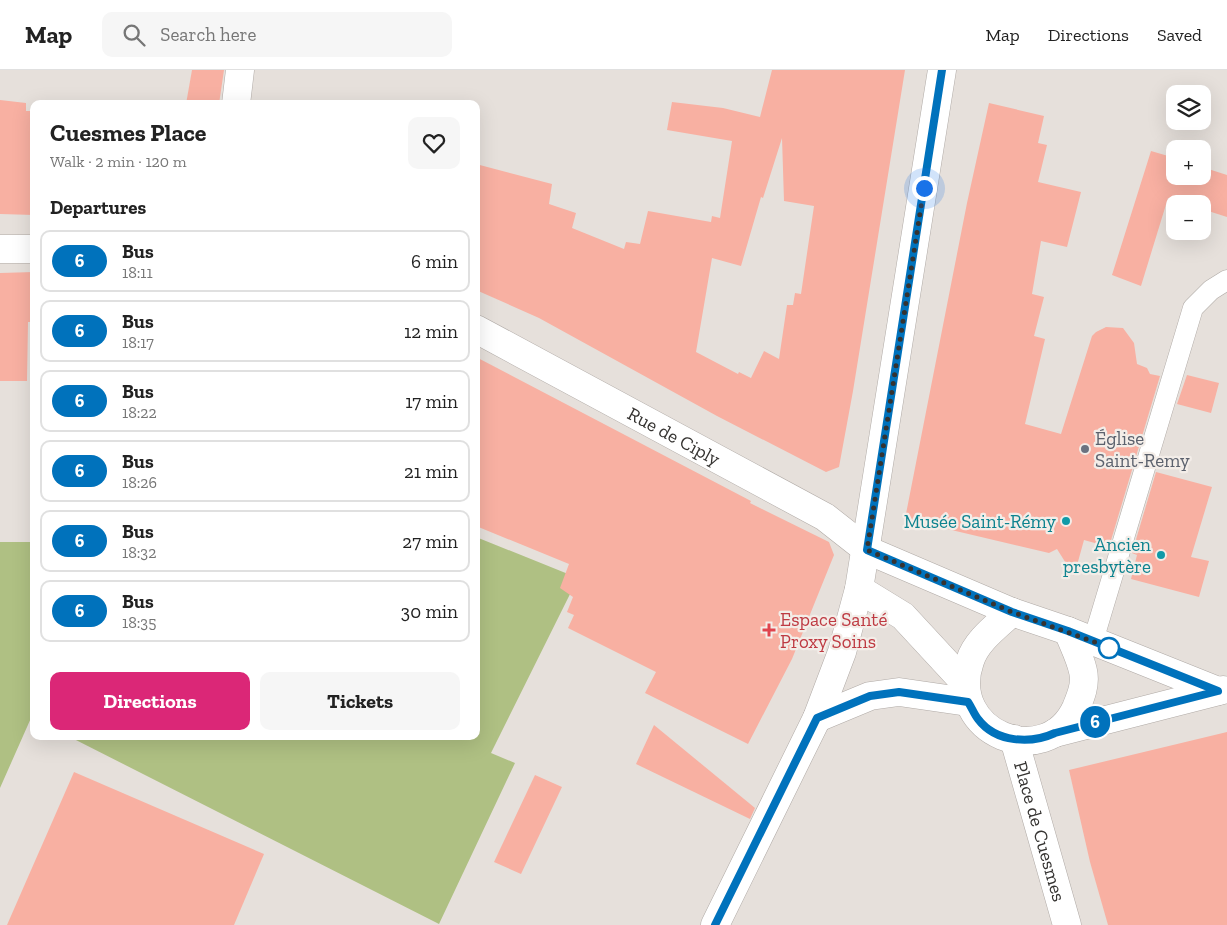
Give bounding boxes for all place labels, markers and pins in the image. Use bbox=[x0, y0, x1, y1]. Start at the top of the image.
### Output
place label: Église Saint-Remy bbox=[1095, 427, 1190, 472]
marker: Église Saint-Remy bbox=[1079, 443, 1091, 455]
place label: Musée Saint-Rémy bbox=[904, 510, 1056, 533]
marker: Musée Saint-Rémy bbox=[1060, 515, 1072, 527]
place label: Ancien presbytère bbox=[1063, 533, 1151, 578]
marker: Ancien presbytère bbox=[1155, 549, 1167, 561]
place label: Espace Santé Proxy Soins bbox=[780, 608, 887, 653]
marker: Espace Santé Proxy Soins bbox=[762, 623, 776, 637]
unlabelled marker bbox=[1098, 637, 1120, 659]

